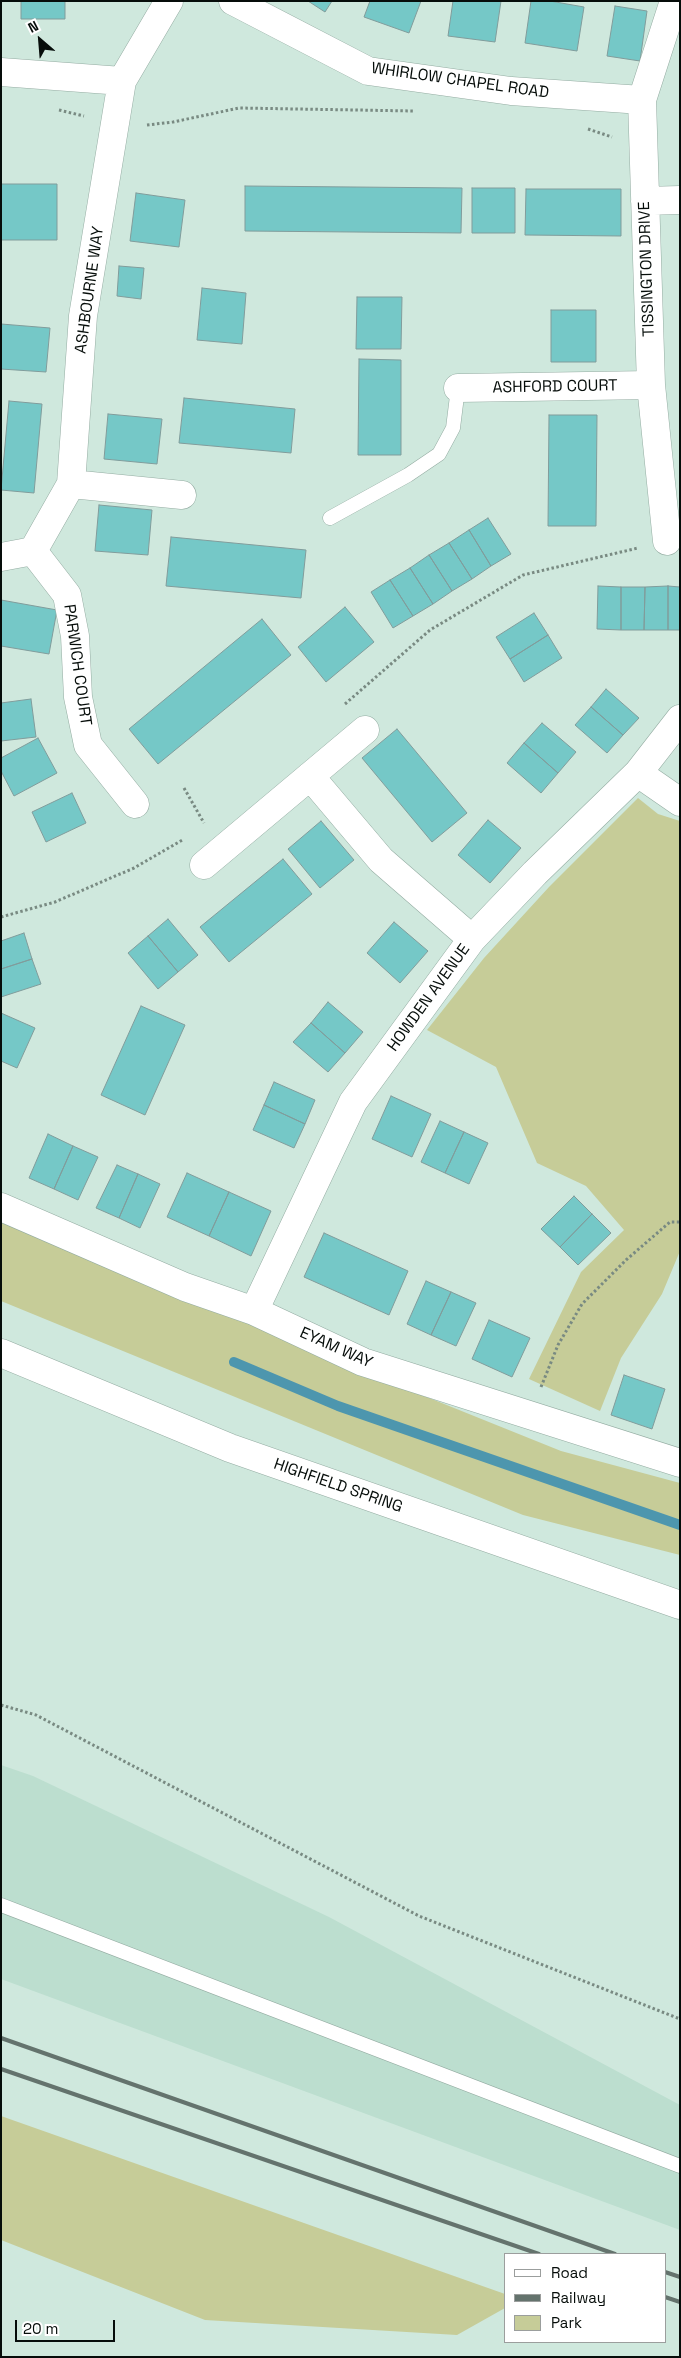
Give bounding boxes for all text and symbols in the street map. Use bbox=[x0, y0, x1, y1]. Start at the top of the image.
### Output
north arrow bbox=[15, 15, 65, 65]
text: N bbox=[25, 16, 41, 37]
street label: WHIRLOW CHAPEL ROAD bbox=[370, 59, 550, 103]
street label: TISSINGTON DRIVE bbox=[635, 201, 659, 337]
street label: ASHBOURNE WAY bbox=[72, 225, 108, 355]
street label: ASHFORD COURT bbox=[492, 376, 618, 398]
street label: PARWICH COURT bbox=[59, 603, 95, 727]
street label: HOWDEN AVENUE bbox=[384, 941, 474, 1055]
street label: EYAM WAY bbox=[297, 1323, 375, 1373]
street label: HIGHFIELD SPRING bbox=[271, 1455, 405, 1517]
legend bbox=[503, 2253, 666, 2343]
text: Road bbox=[551, 2263, 588, 2282]
text: Railway bbox=[551, 2288, 606, 2307]
scale bar bbox=[18, 2310, 118, 2342]
text: Park bbox=[551, 2313, 582, 2332]
text: 20 m bbox=[23, 2319, 58, 2338]

